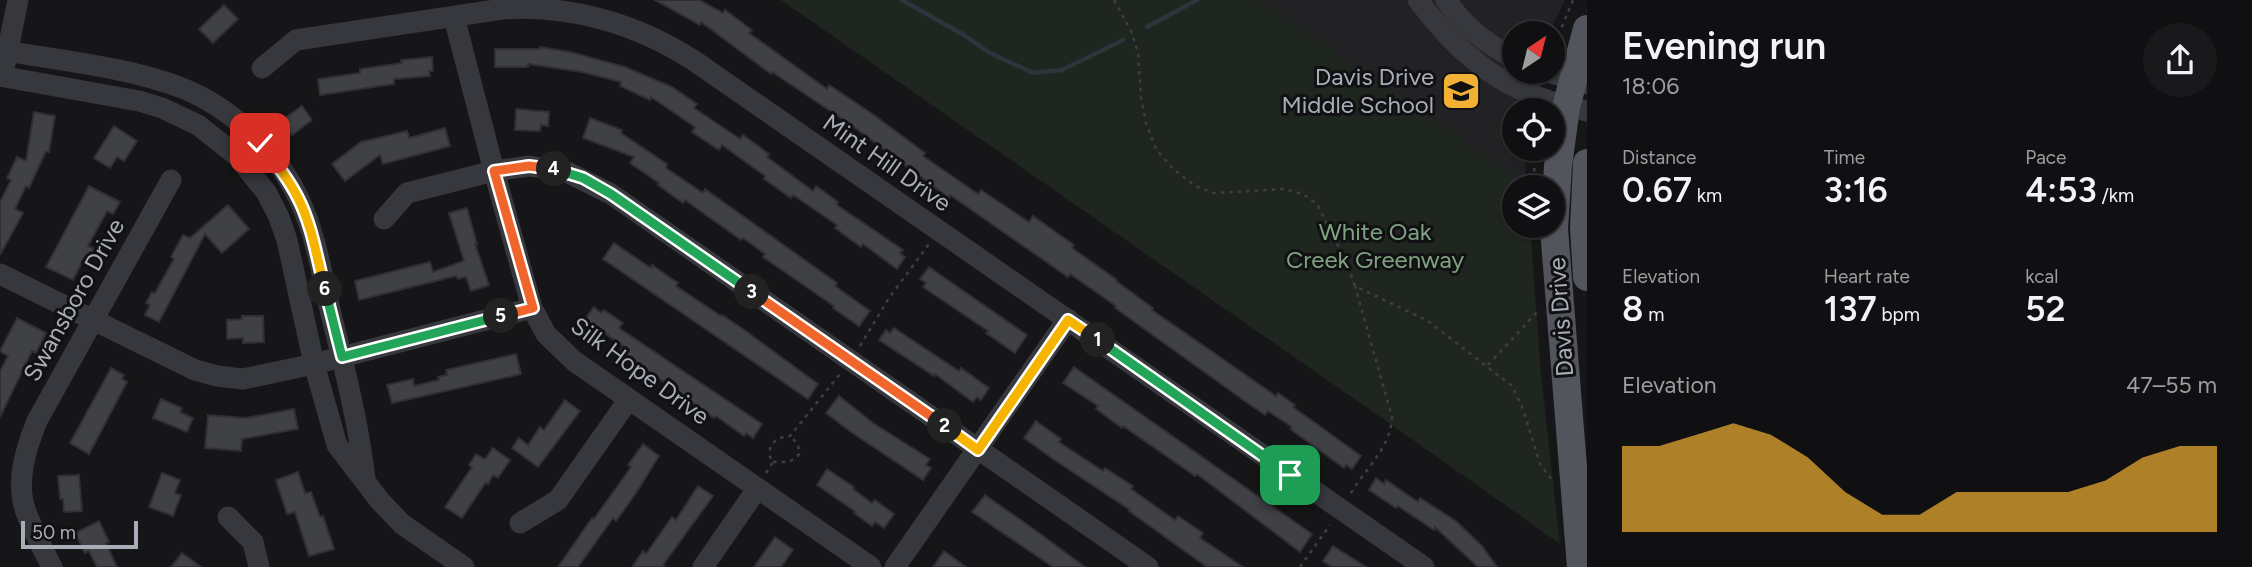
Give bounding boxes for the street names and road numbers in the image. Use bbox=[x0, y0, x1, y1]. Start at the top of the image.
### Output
street label: Mint Hill Drive bbox=[818, 108, 957, 217]
street label: Swansboro Drive bbox=[17, 213, 130, 386]
street label: Davis Drive bbox=[1542, 257, 1579, 378]
street label: Silk Hope Drive bbox=[566, 311, 715, 430]

